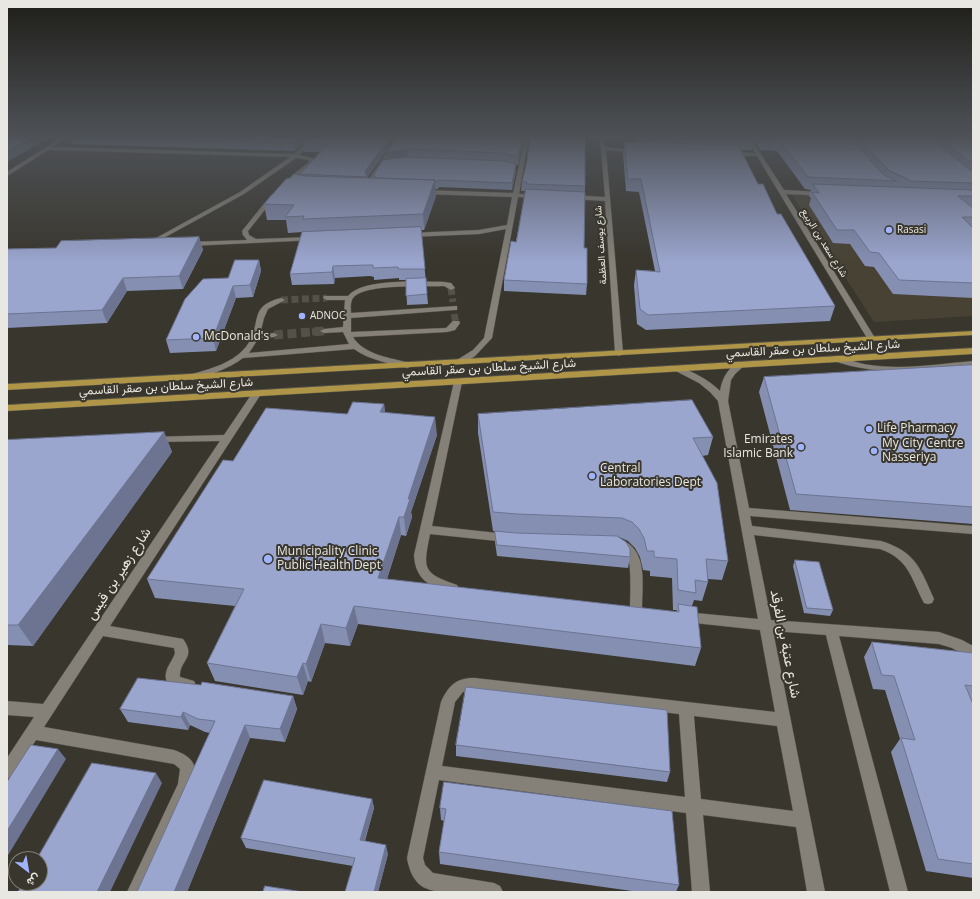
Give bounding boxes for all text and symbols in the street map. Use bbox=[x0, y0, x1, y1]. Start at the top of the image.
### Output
street label: شارع يوسف العظمة bbox=[592, 205, 610, 285]
street label: شارع سعد بن الربيع bbox=[798, 206, 850, 280]
place label: Rasasi bbox=[897, 224, 926, 236]
marker: Rasasi bbox=[884, 225, 894, 235]
place label: ADNOC bbox=[310, 310, 345, 322]
marker: ADNOC bbox=[297, 311, 307, 321]
place label: McDonald's bbox=[204, 330, 269, 344]
marker: McDonald's bbox=[191, 332, 201, 342]
street label: شارع الشيخ سلطان بن صقر القاسمي bbox=[726, 337, 900, 361]
street label: شارع الشيخ سلطان بن صقر القاسمي bbox=[402, 356, 576, 380]
street label: شارع الشيخ سلطان بن صقر القاسمي bbox=[79, 375, 253, 399]
place label: Life Pharmacy bbox=[877, 422, 956, 436]
marker: Life Pharmacy bbox=[864, 424, 874, 434]
place label: Emirates Islamic Bank bbox=[723, 433, 793, 461]
place label: My City Centre Nasseriya bbox=[882, 437, 963, 465]
marker: Emirates Islamic Bank bbox=[796, 442, 806, 452]
marker: My City Centre Nasseriya bbox=[869, 446, 879, 456]
place label: Central Laboratories Dept bbox=[600, 462, 701, 490]
marker: Central Laboratories Dept bbox=[587, 471, 597, 481]
street label: شارع زهير بن قيس bbox=[83, 525, 155, 623]
place label: Municipality Clinic Public Health Dept bbox=[277, 545, 381, 573]
marker: Municipality Clinic Public Health Dept bbox=[262, 553, 274, 565]
street label: شارع عتبة بن الفرقد bbox=[766, 588, 804, 700]
north arrow bbox=[8, 851, 48, 891]
text: ش bbox=[24, 871, 43, 891]

